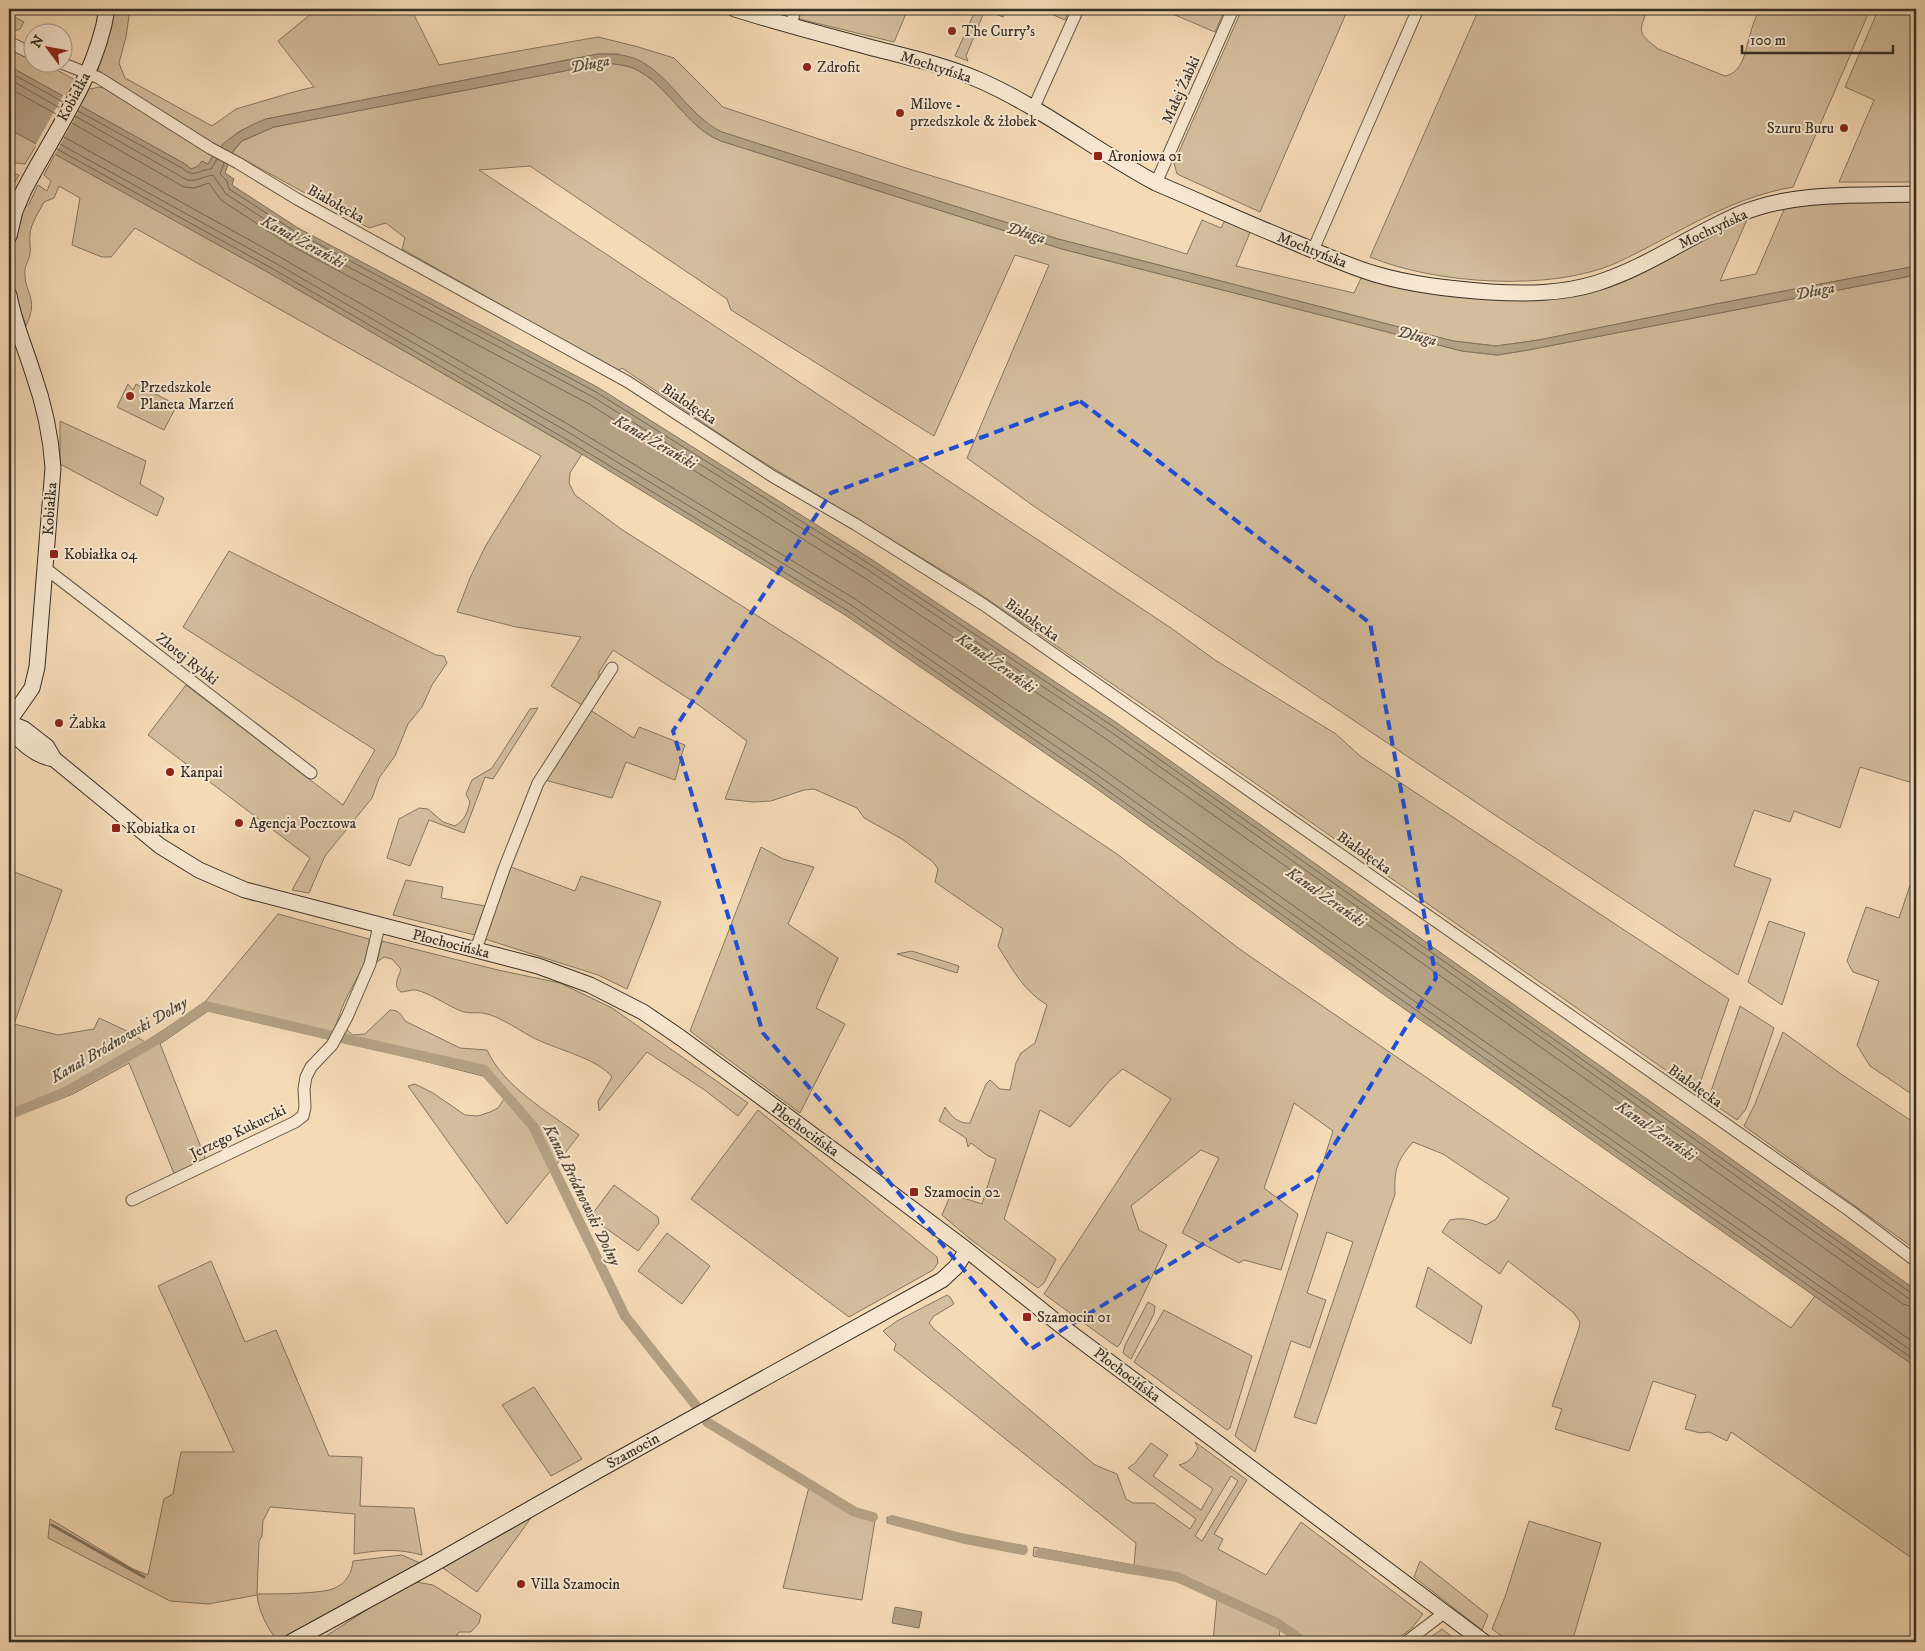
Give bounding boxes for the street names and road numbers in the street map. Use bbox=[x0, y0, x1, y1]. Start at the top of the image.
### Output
street label: Mochtyńska bbox=[898, 47, 975, 88]
street label: Małej Żabki bbox=[1158, 53, 1204, 127]
street label: Kobiałka bbox=[53, 68, 95, 125]
street label: Białołęcka bbox=[304, 181, 368, 228]
street label: Mochtyńska bbox=[1676, 205, 1751, 253]
street label: Mochtyńska bbox=[1274, 227, 1350, 273]
street label: Białołęcka bbox=[658, 379, 721, 429]
street label: Kobiałka bbox=[39, 481, 61, 536]
street label: Białołęcka bbox=[1001, 594, 1063, 646]
street label: Złotej Rybki bbox=[152, 629, 222, 689]
street label: Białołęcka bbox=[1333, 827, 1395, 879]
street label: Płochocińska bbox=[410, 925, 492, 963]
street label: Białołęcka bbox=[1664, 1060, 1726, 1112]
street label: Płochocińska bbox=[767, 1099, 843, 1161]
street label: Jerzego Kukuczki bbox=[185, 1100, 289, 1164]
street label: Płochocińska bbox=[1090, 1344, 1165, 1407]
street label: Szamocin bbox=[603, 1429, 663, 1473]

